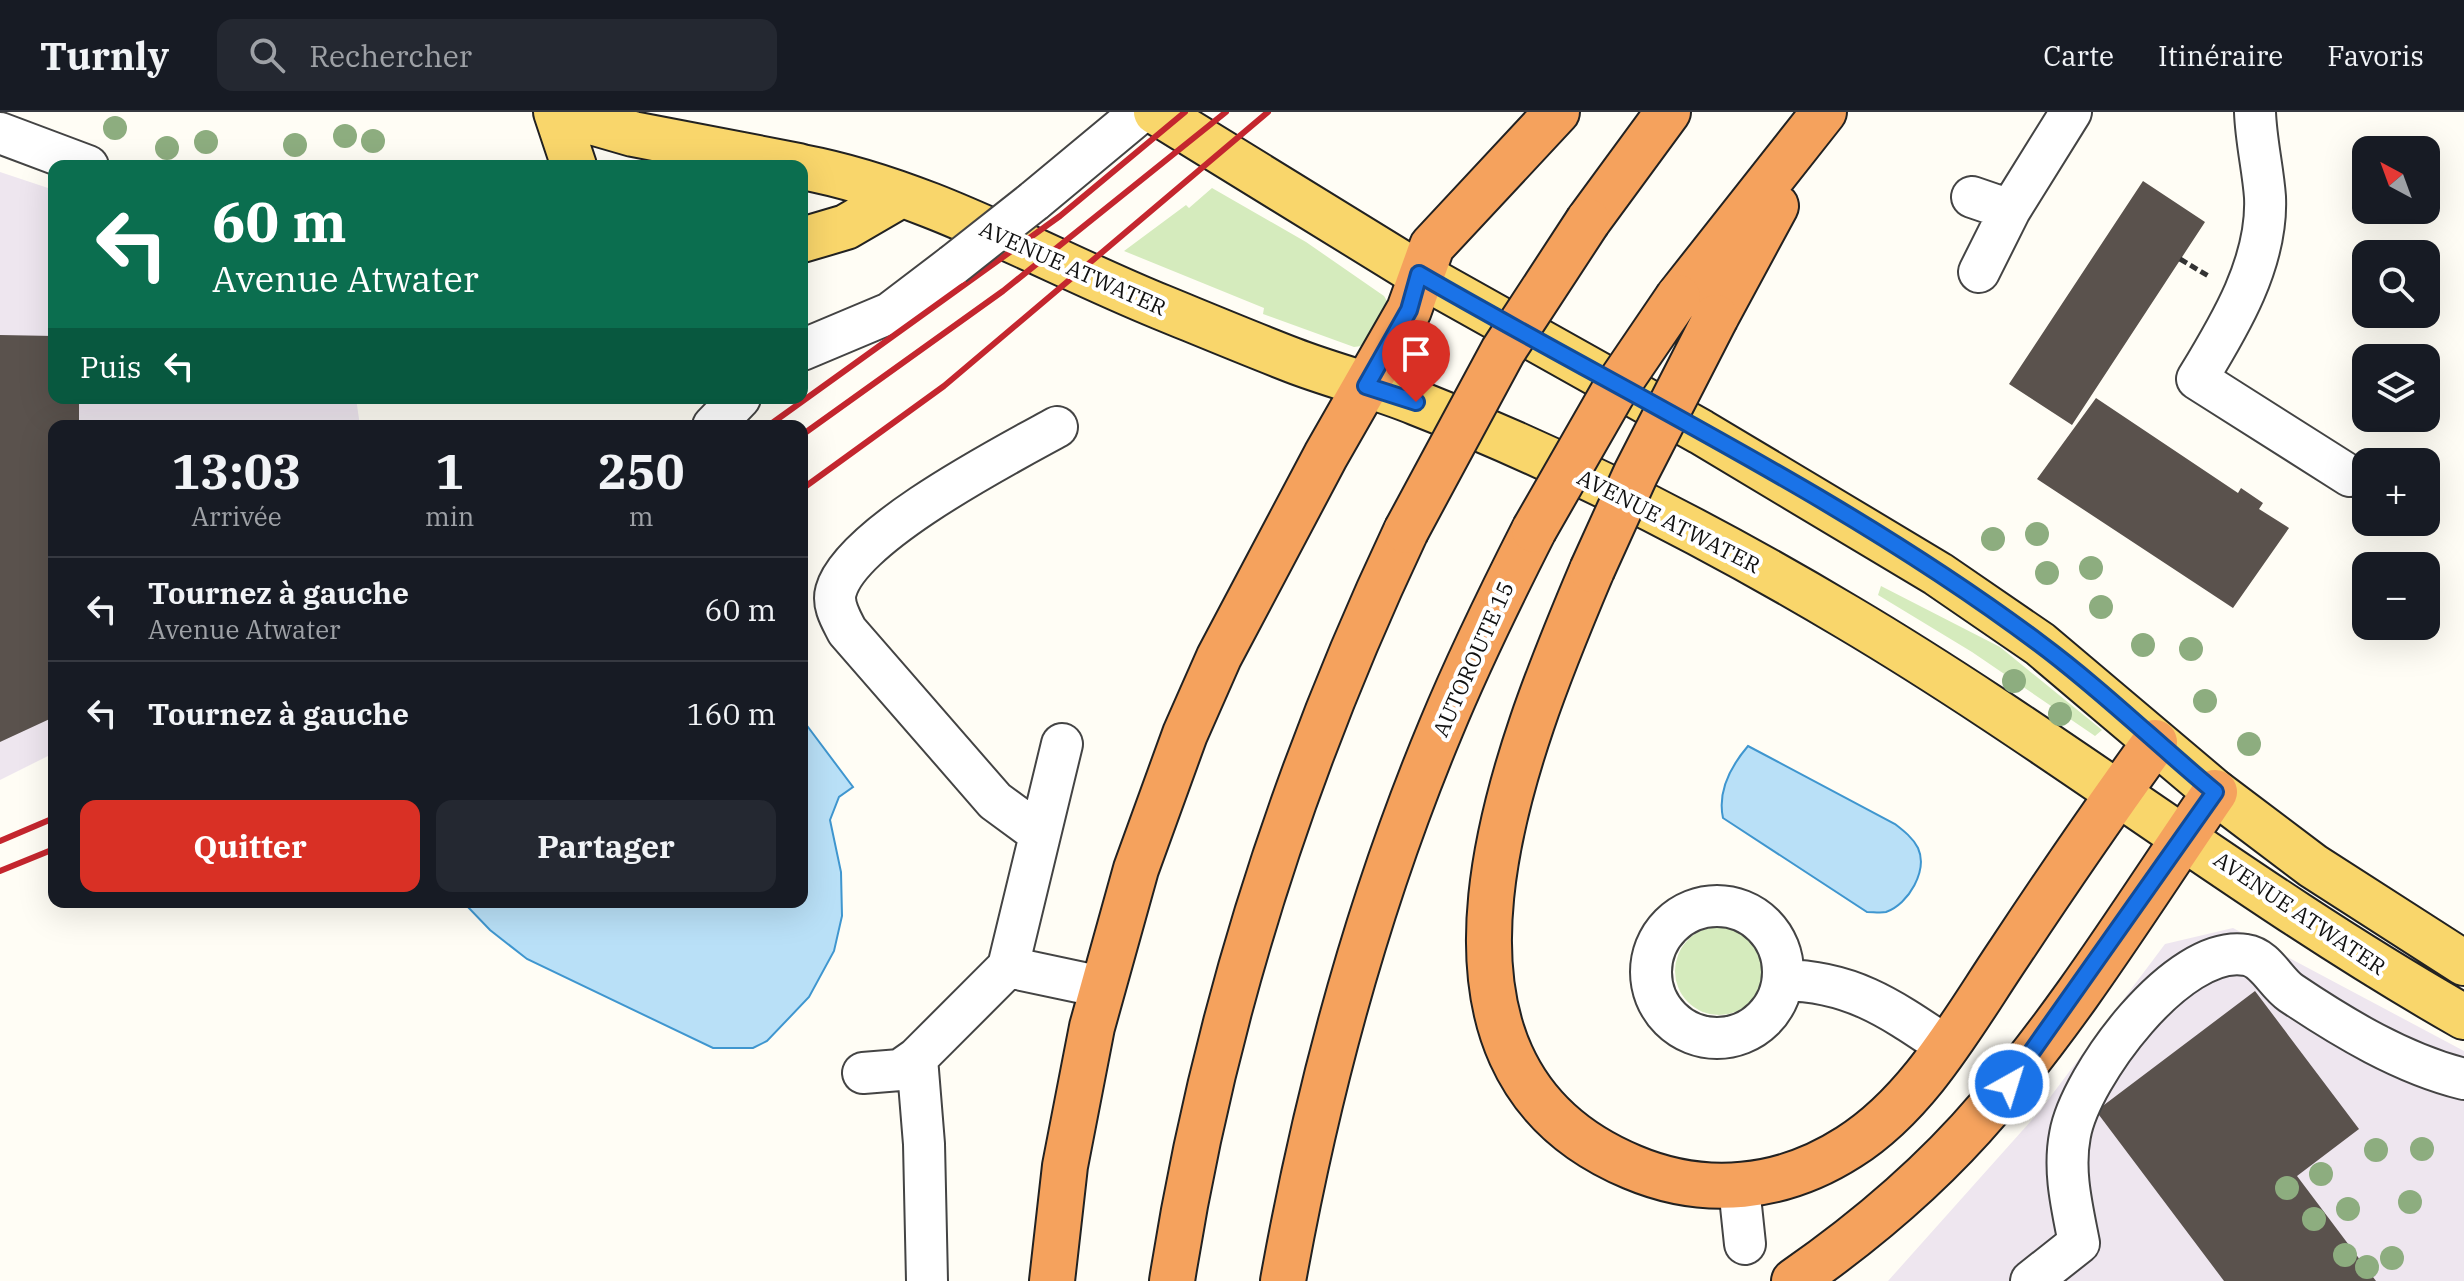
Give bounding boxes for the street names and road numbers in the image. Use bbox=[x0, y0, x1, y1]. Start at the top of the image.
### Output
street label: AVENUE ATWATER bbox=[975, 213, 1171, 322]
street label: AVENUE ATWATER bbox=[1573, 462, 1766, 579]
street label: AUTOROUTE 15 bbox=[1425, 577, 1520, 741]
street label: AVENUE ATWATER bbox=[2209, 844, 2392, 981]

